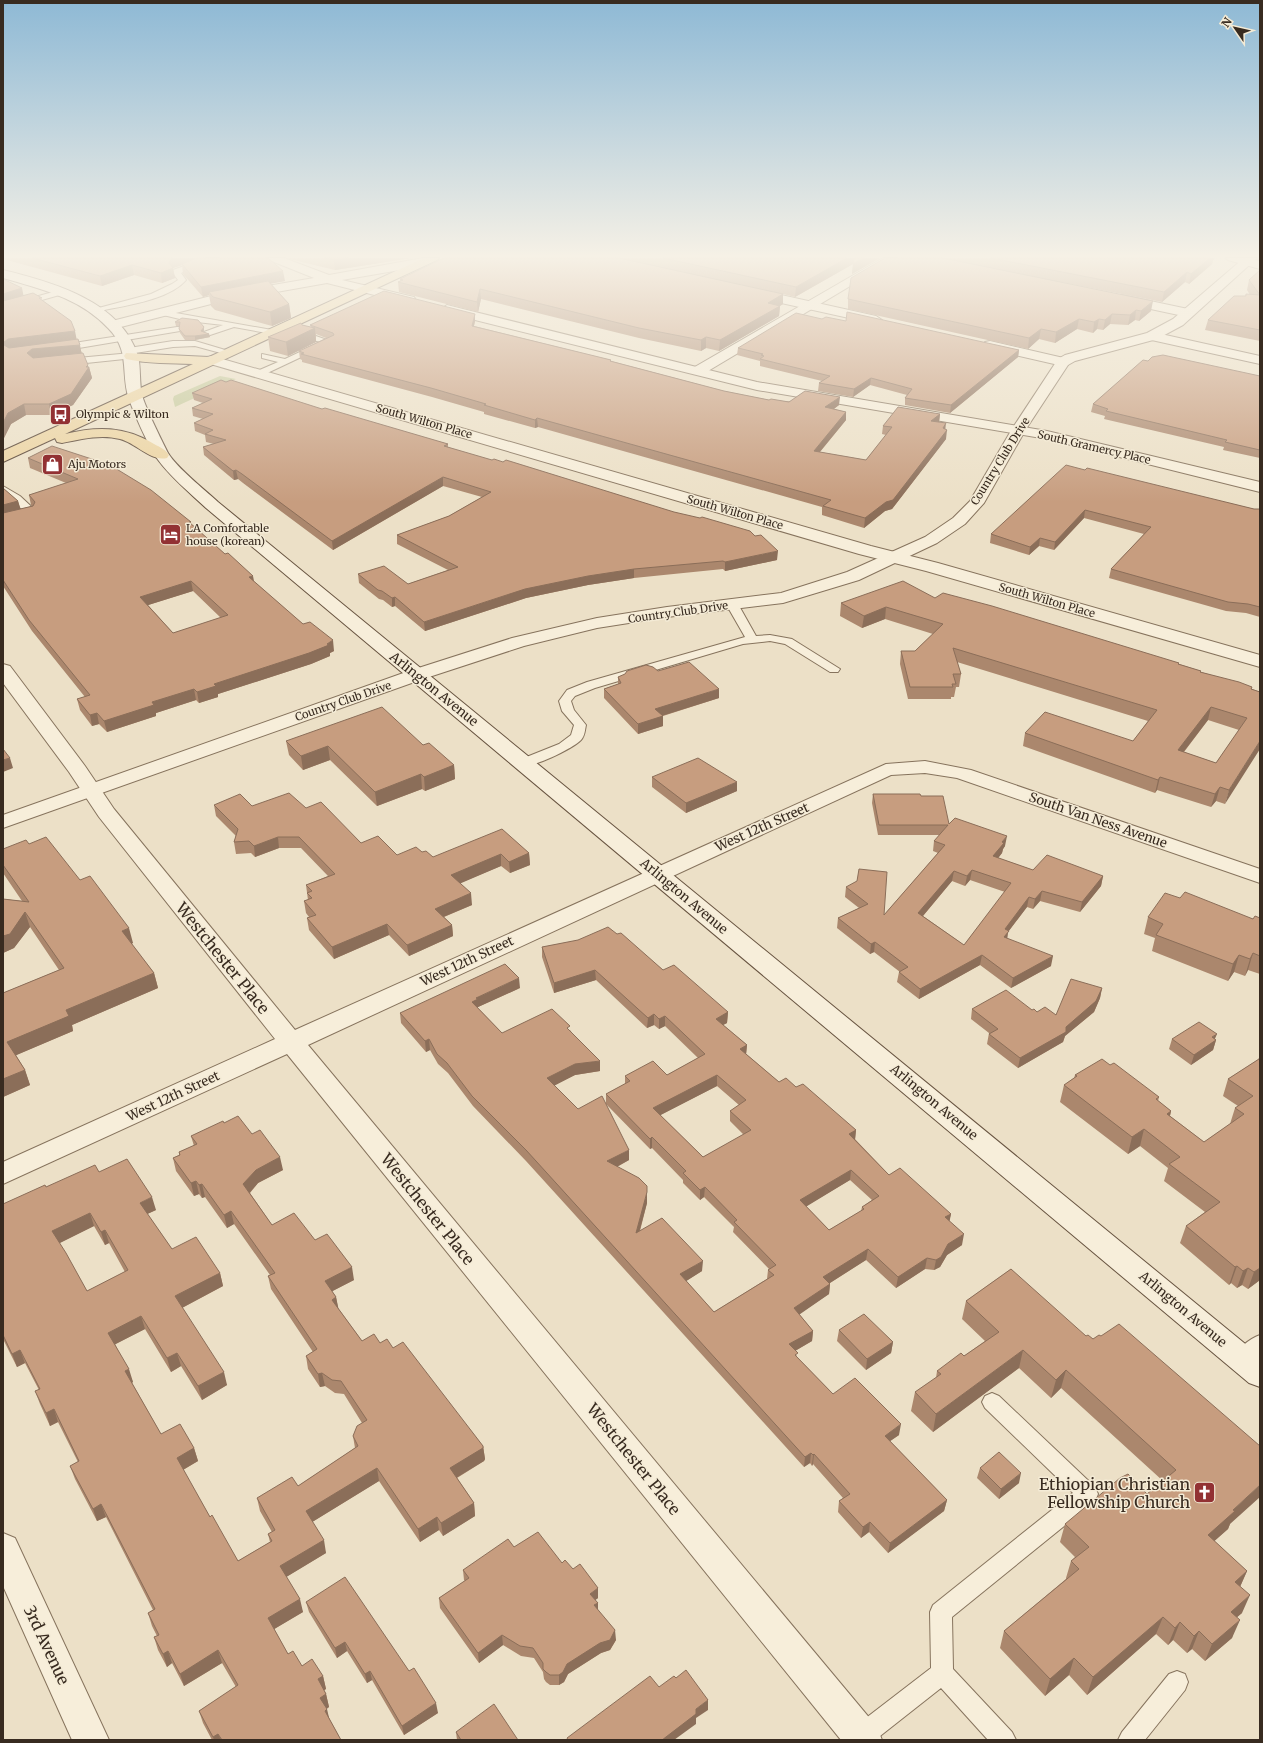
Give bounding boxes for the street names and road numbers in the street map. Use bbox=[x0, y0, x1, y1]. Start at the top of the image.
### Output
street label: South Wilton Place bbox=[374, 401, 474, 442]
street label: Country Club Drive bbox=[967, 414, 1033, 507]
street label: South Gramercy Place bbox=[1036, 427, 1152, 467]
street label: South Wilton Place bbox=[685, 492, 785, 533]
street label: South Wilton Place bbox=[997, 580, 1097, 621]
street label: Country Club Drive bbox=[627, 598, 729, 626]
street label: Arlington Avenue bbox=[385, 647, 482, 730]
street label: Country Club Drive bbox=[293, 678, 393, 724]
street label: South Van Ness Avenue bbox=[1027, 788, 1170, 852]
street label: West 12th Street bbox=[712, 799, 812, 856]
street label: Arlington Avenue bbox=[636, 854, 731, 938]
street label: Westchester Place bbox=[171, 898, 274, 1018]
street label: West 12th Street bbox=[417, 932, 516, 990]
street label: Arlington Avenue bbox=[886, 1060, 981, 1144]
street label: West 12th Street bbox=[123, 1067, 222, 1125]
street label: Westchester Place bbox=[376, 1149, 479, 1269]
street label: Arlington Avenue bbox=[1135, 1267, 1230, 1351]
street label: Westchester Place bbox=[582, 1399, 685, 1519]
street label: 3rd Avenue bbox=[20, 1602, 74, 1688]

